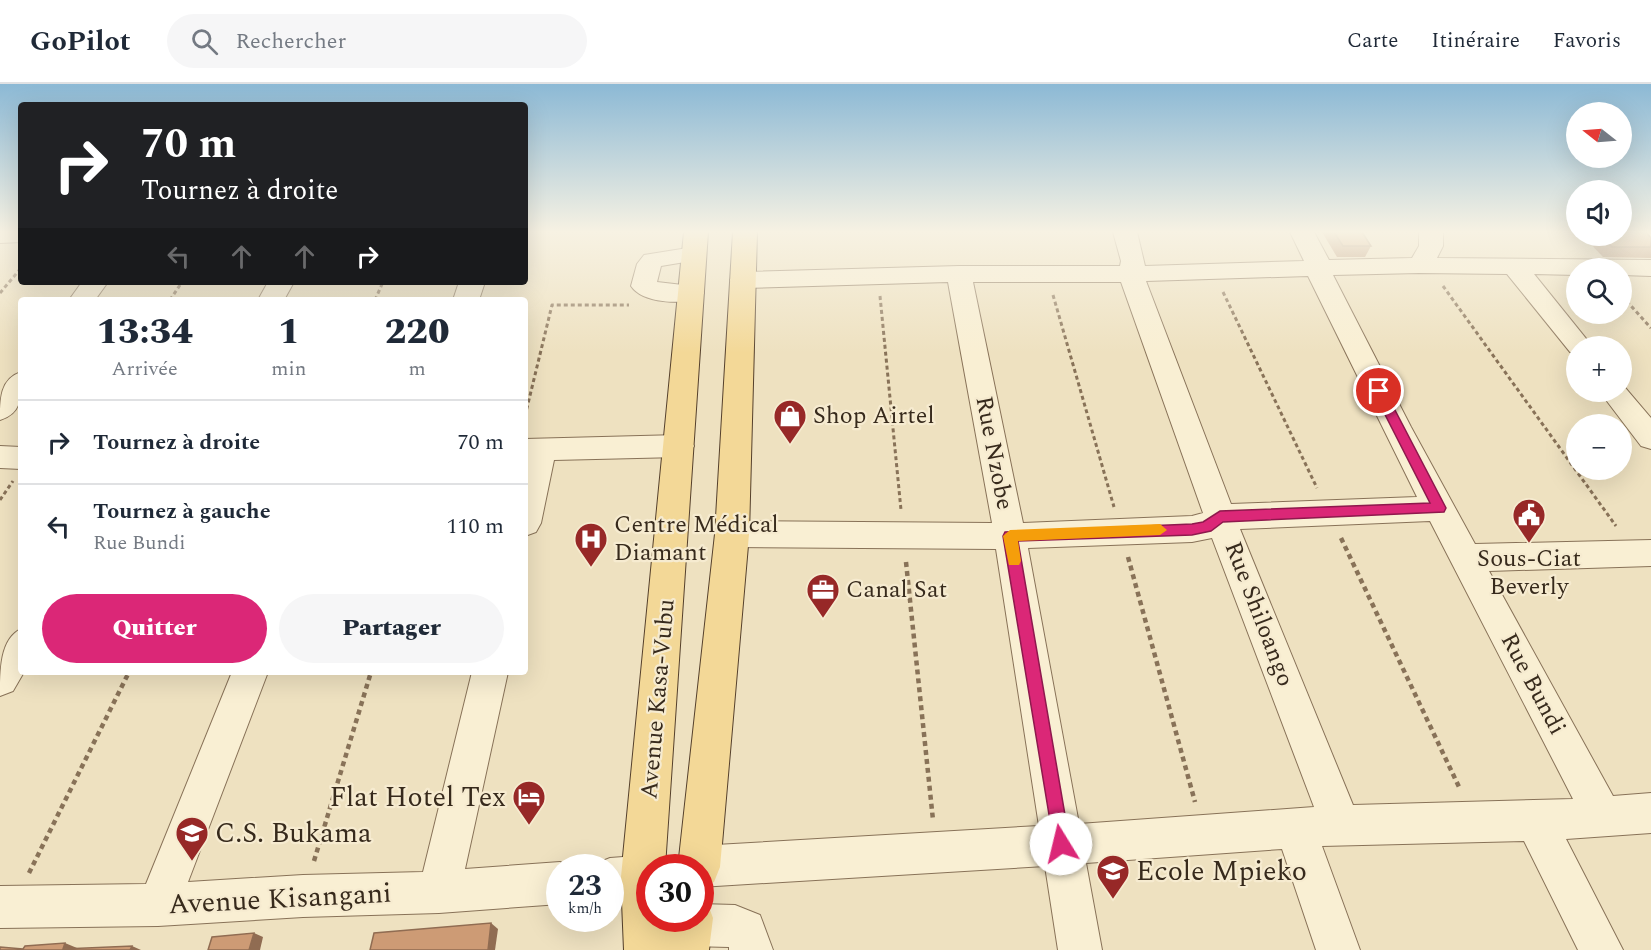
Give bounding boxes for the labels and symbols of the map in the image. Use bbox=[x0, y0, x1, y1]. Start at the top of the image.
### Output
north arrow bbox=[1566, 102, 1632, 168]
pin bbox=[1353, 365, 1404, 416]
street label: Rue Nzobe bbox=[965, 393, 1023, 513]
shop icon: Shop Airtel bbox=[772, 398, 808, 445]
place label: Shop Airtel bbox=[813, 398, 935, 434]
public building icon: Sous-Ciat Beverly bbox=[1511, 497, 1547, 544]
place label: Centre Médical Diamant bbox=[614, 507, 779, 571]
hospital icon: Centre Médical Diamant bbox=[573, 521, 609, 568]
street label: Rue Shiloango bbox=[1215, 536, 1303, 692]
place label: Sous-Ciat Beverly bbox=[1477, 541, 1581, 605]
office icon: Canal Sat bbox=[805, 572, 841, 619]
place label: Canal Sat bbox=[846, 572, 947, 608]
street label: Avenue Kasa-Vubu bbox=[631, 597, 685, 801]
street label: Rue Bundi bbox=[1491, 626, 1575, 742]
place label: Flat Hotel Tex bbox=[329, 776, 506, 819]
hotel icon: Flat Hotel Tex bbox=[511, 779, 547, 826]
place label: C.S. Bukama bbox=[215, 812, 372, 855]
position arrow bbox=[1029, 812, 1093, 876]
school or university icon: C.S. Bukama bbox=[174, 815, 210, 862]
place label: Ecole Mpieko bbox=[1136, 850, 1307, 893]
school or university icon: Ecole Mpieko bbox=[1095, 853, 1131, 900]
speed limit sign: 30 bbox=[636, 854, 714, 932]
street label: Avenue Kisangani bbox=[167, 872, 393, 926]

